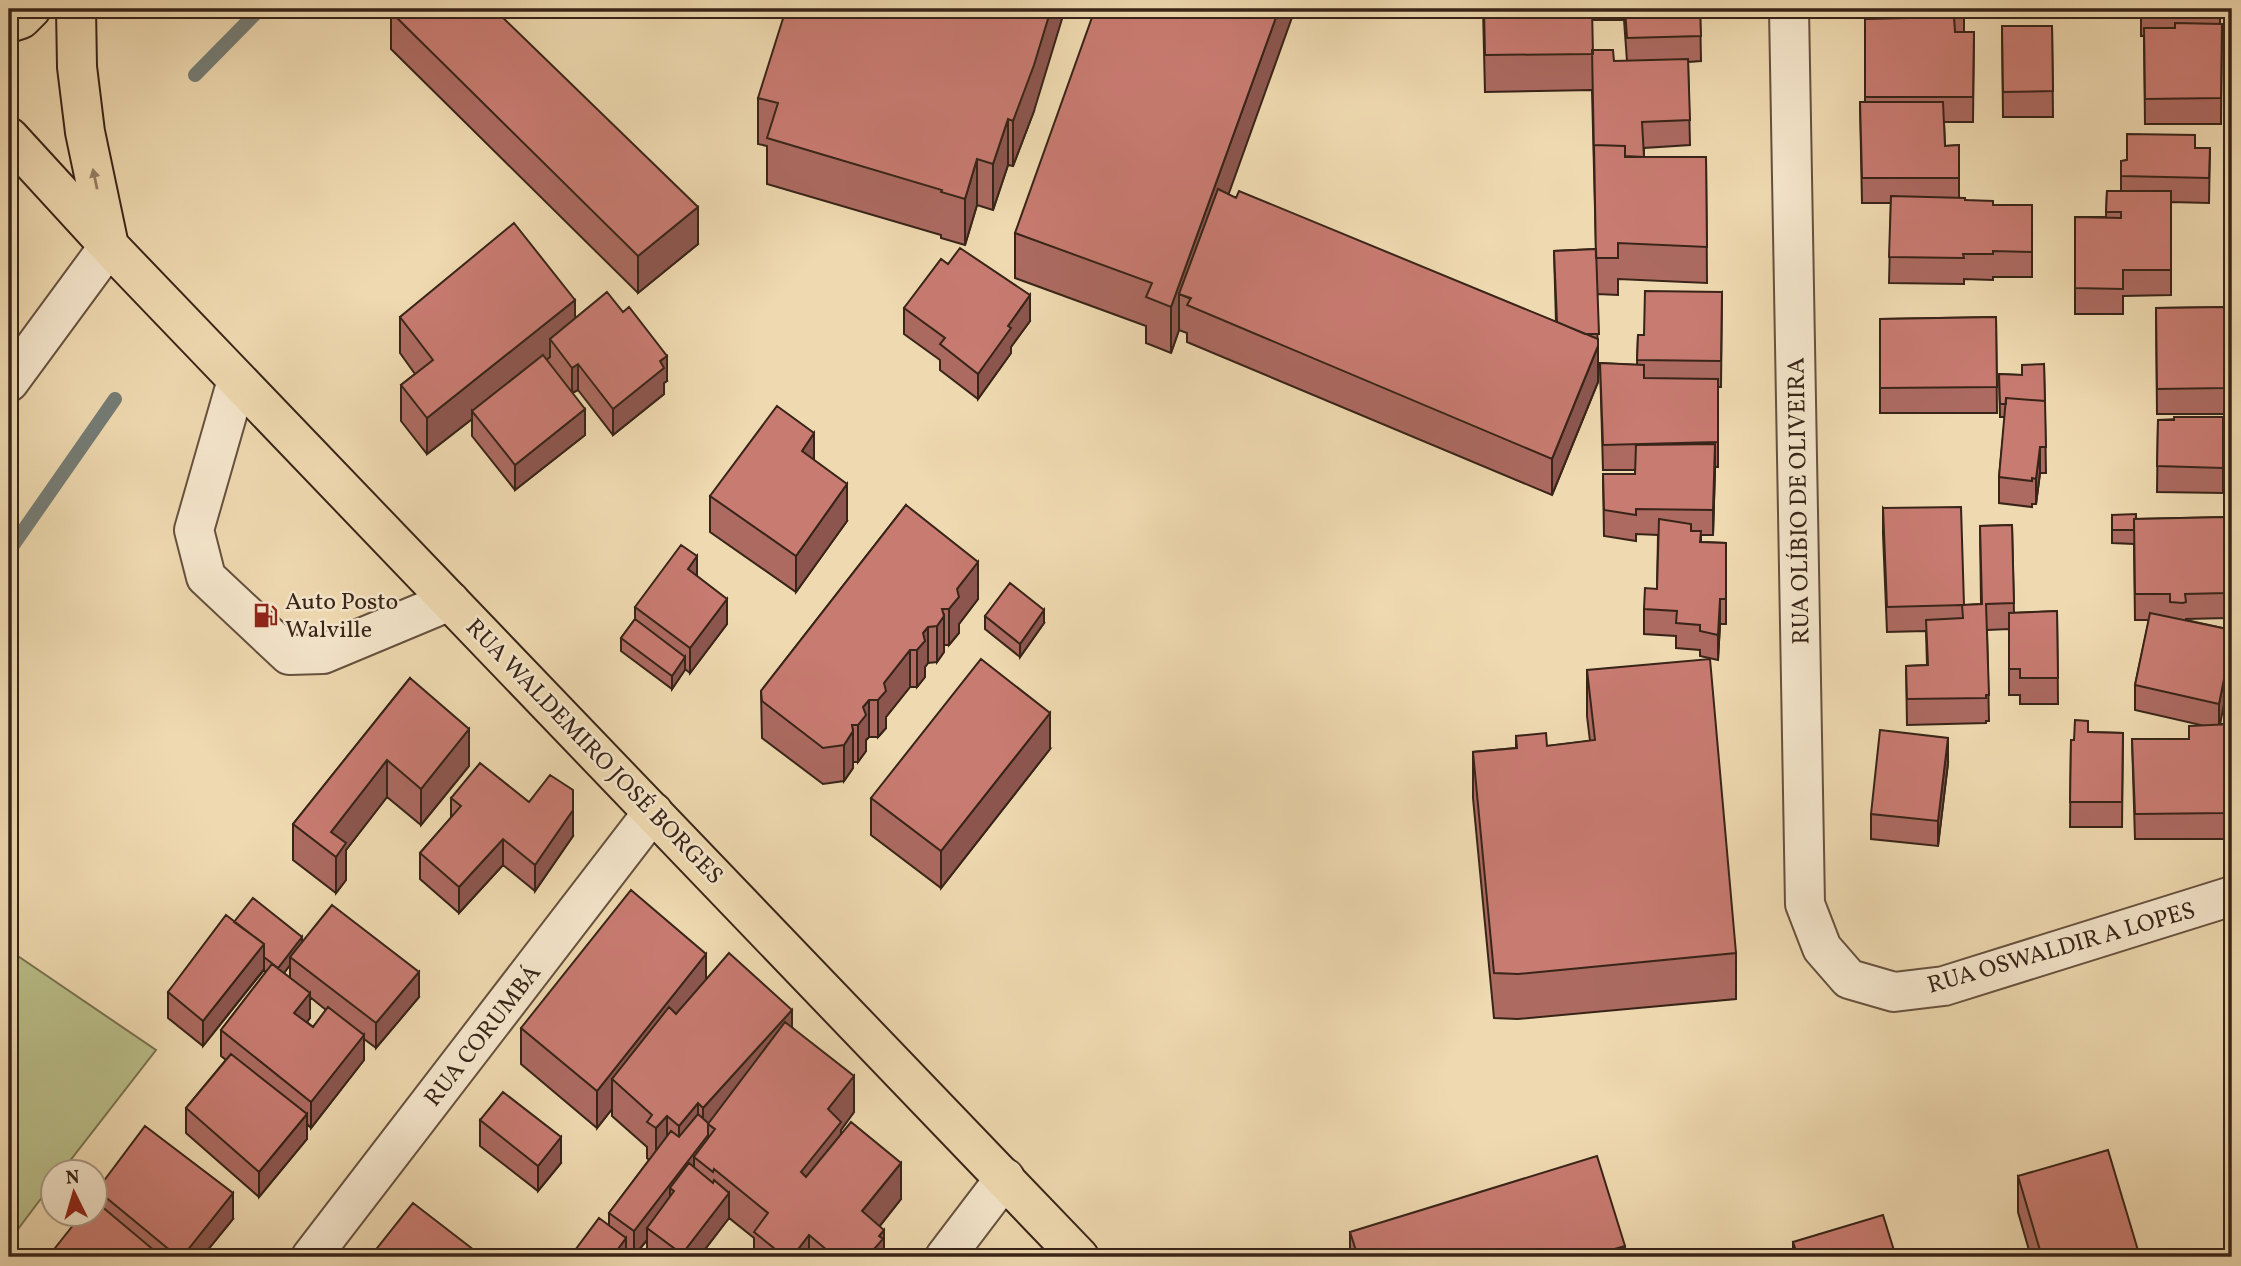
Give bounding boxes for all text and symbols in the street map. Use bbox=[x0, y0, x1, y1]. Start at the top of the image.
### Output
one-way arrow bbox=[89, 168, 100, 190]
street label: RUA OLÍBIO DE OLIVEIRA bbox=[1780, 357, 1820, 645]
place label: Auto Posto Walville bbox=[285, 586, 398, 648]
fuel station icon: Auto Posto Walville bbox=[251, 601, 279, 629]
street label: RUA WALDEMIRO JOSÉ BORGES bbox=[457, 612, 730, 893]
street label: RUA OSWALDIR A LOPES bbox=[1924, 894, 2199, 1003]
street label: RUA CORUMBÁ bbox=[417, 958, 550, 1115]
north arrow bbox=[38, 1158, 108, 1228]
text: N bbox=[65, 1164, 81, 1192]

